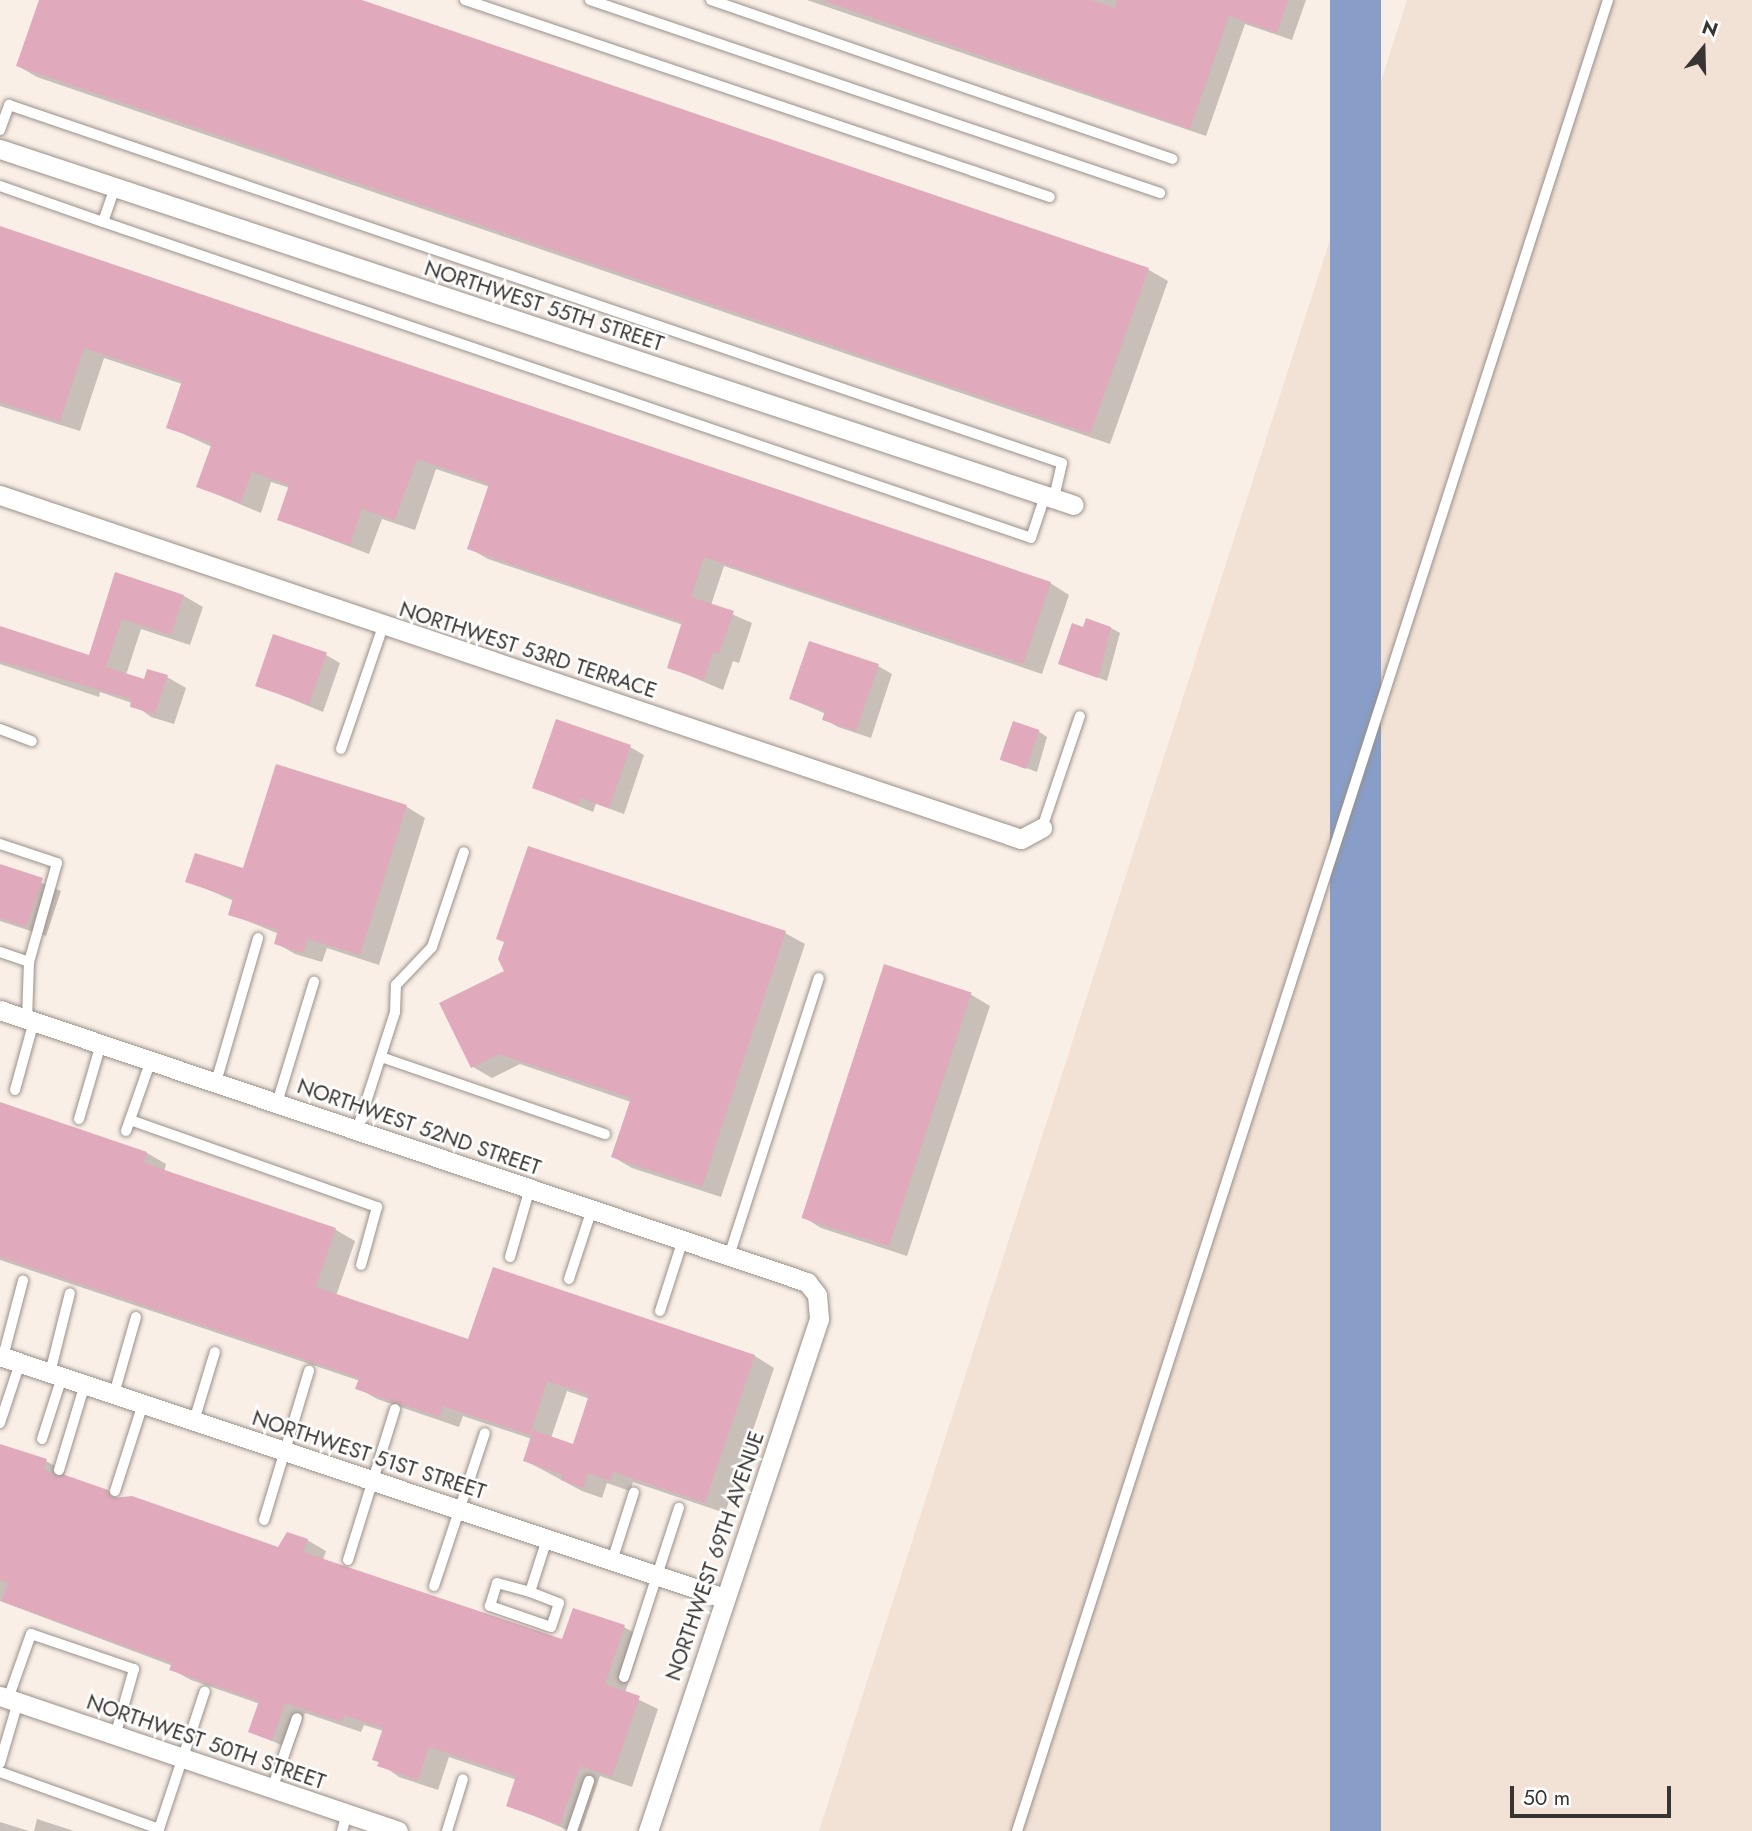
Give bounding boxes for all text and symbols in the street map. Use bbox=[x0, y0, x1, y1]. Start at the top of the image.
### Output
text: N bbox=[1698, 13, 1722, 44]
north arrow bbox=[1668, 14, 1738, 84]
street label: NORTHWEST 55TH STREET bbox=[421, 255, 667, 357]
street label: NORTHWEST 53RD TERRACE bbox=[396, 596, 660, 704]
street label: NORTHWEST 52ND STREET bbox=[294, 1073, 544, 1181]
street label: NORTHWEST 51ST STREET bbox=[249, 1405, 489, 1505]
street label: NORTHWEST 69TH AVENUE bbox=[660, 1428, 770, 1684]
street label: NORTHWEST 50TH STREET bbox=[83, 1689, 329, 1795]
scale bar bbox=[1514, 1772, 1675, 1816]
text: 50 m bbox=[1523, 1783, 1570, 1813]

